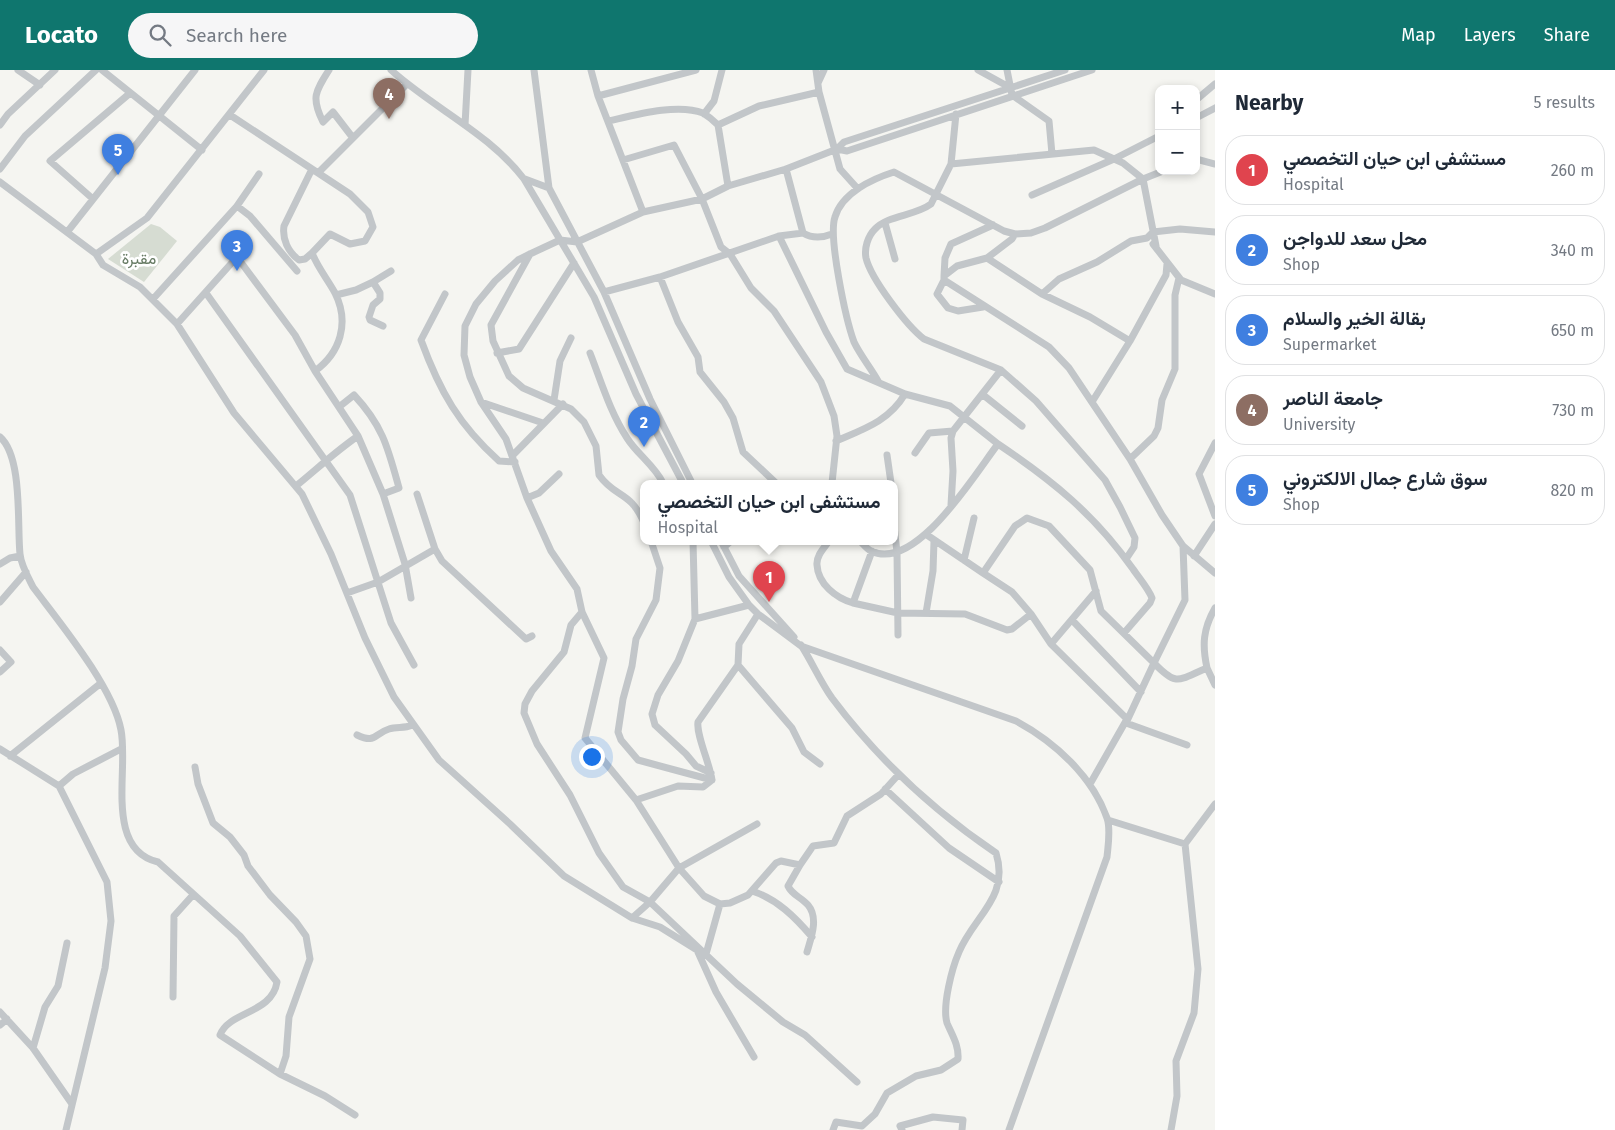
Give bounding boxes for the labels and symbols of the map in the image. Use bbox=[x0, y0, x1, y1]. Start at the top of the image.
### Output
pin: 4 bbox=[373, 78, 405, 119]
pin: 5 bbox=[102, 134, 134, 175]
pin: 3 bbox=[221, 230, 253, 271]
park label: مقبرة bbox=[122, 249, 156, 269]
pin: 2 bbox=[628, 406, 660, 447]
pin: 1 bbox=[753, 561, 785, 602]
your location bbox=[579, 744, 605, 770]

